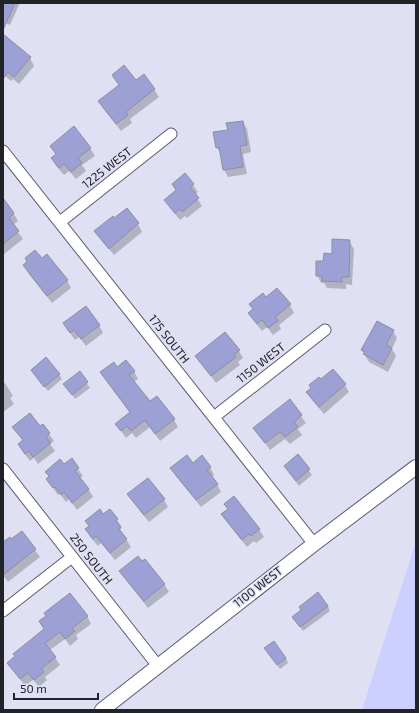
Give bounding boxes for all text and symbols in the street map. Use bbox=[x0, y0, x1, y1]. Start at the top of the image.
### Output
street label: 1225 WEST bbox=[79, 144, 134, 191]
street label: 175 SOUTH bbox=[146, 311, 193, 365]
street label: 1150 WEST bbox=[233, 339, 287, 385]
street label: 250 SOUTH bbox=[68, 530, 116, 587]
street label: 1100 WEST bbox=[230, 563, 285, 610]
scale bar bbox=[14, 675, 98, 701]
text: 50 m bbox=[20, 681, 47, 695]

